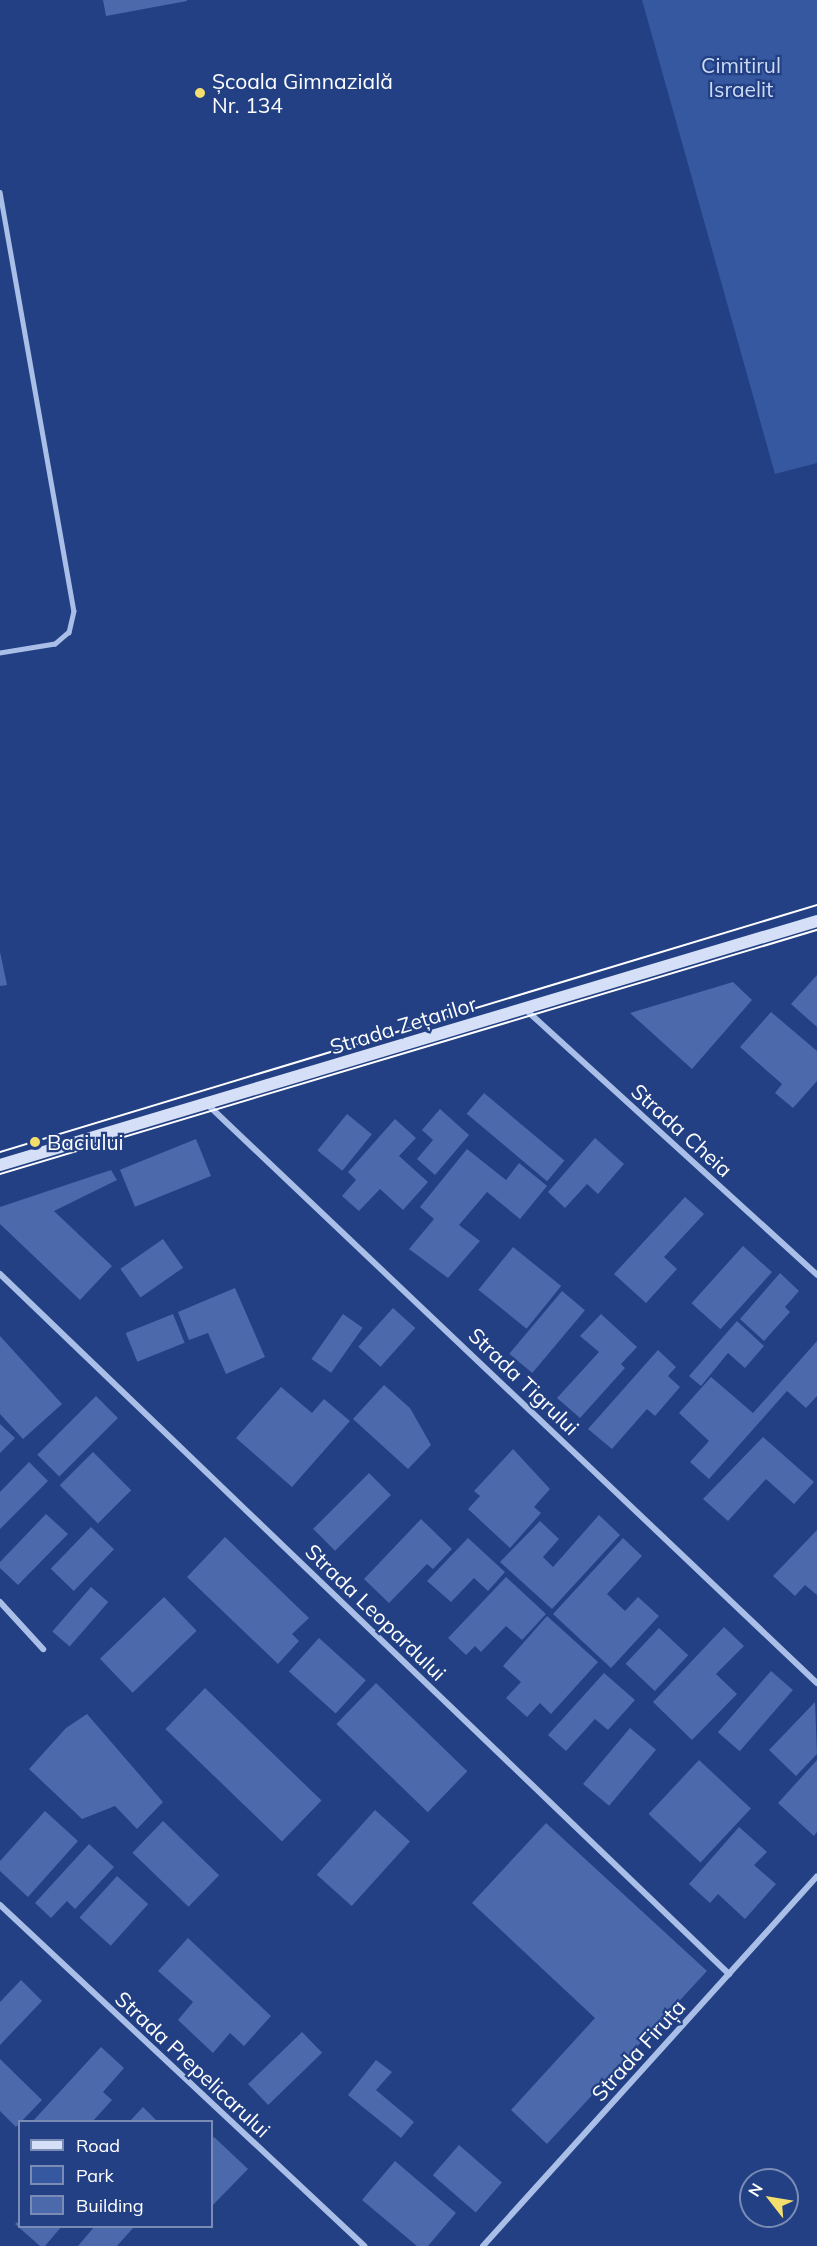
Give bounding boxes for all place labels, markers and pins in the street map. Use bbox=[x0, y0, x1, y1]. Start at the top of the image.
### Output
place label: Școala Gimnazială Nr. 134 bbox=[212, 68, 393, 118]
marker: Școala Gimnazială Nr. 134 bbox=[193, 86, 207, 100]
place label: Baciului bbox=[47, 1129, 124, 1155]
marker: Baciului bbox=[28, 1135, 42, 1149]

